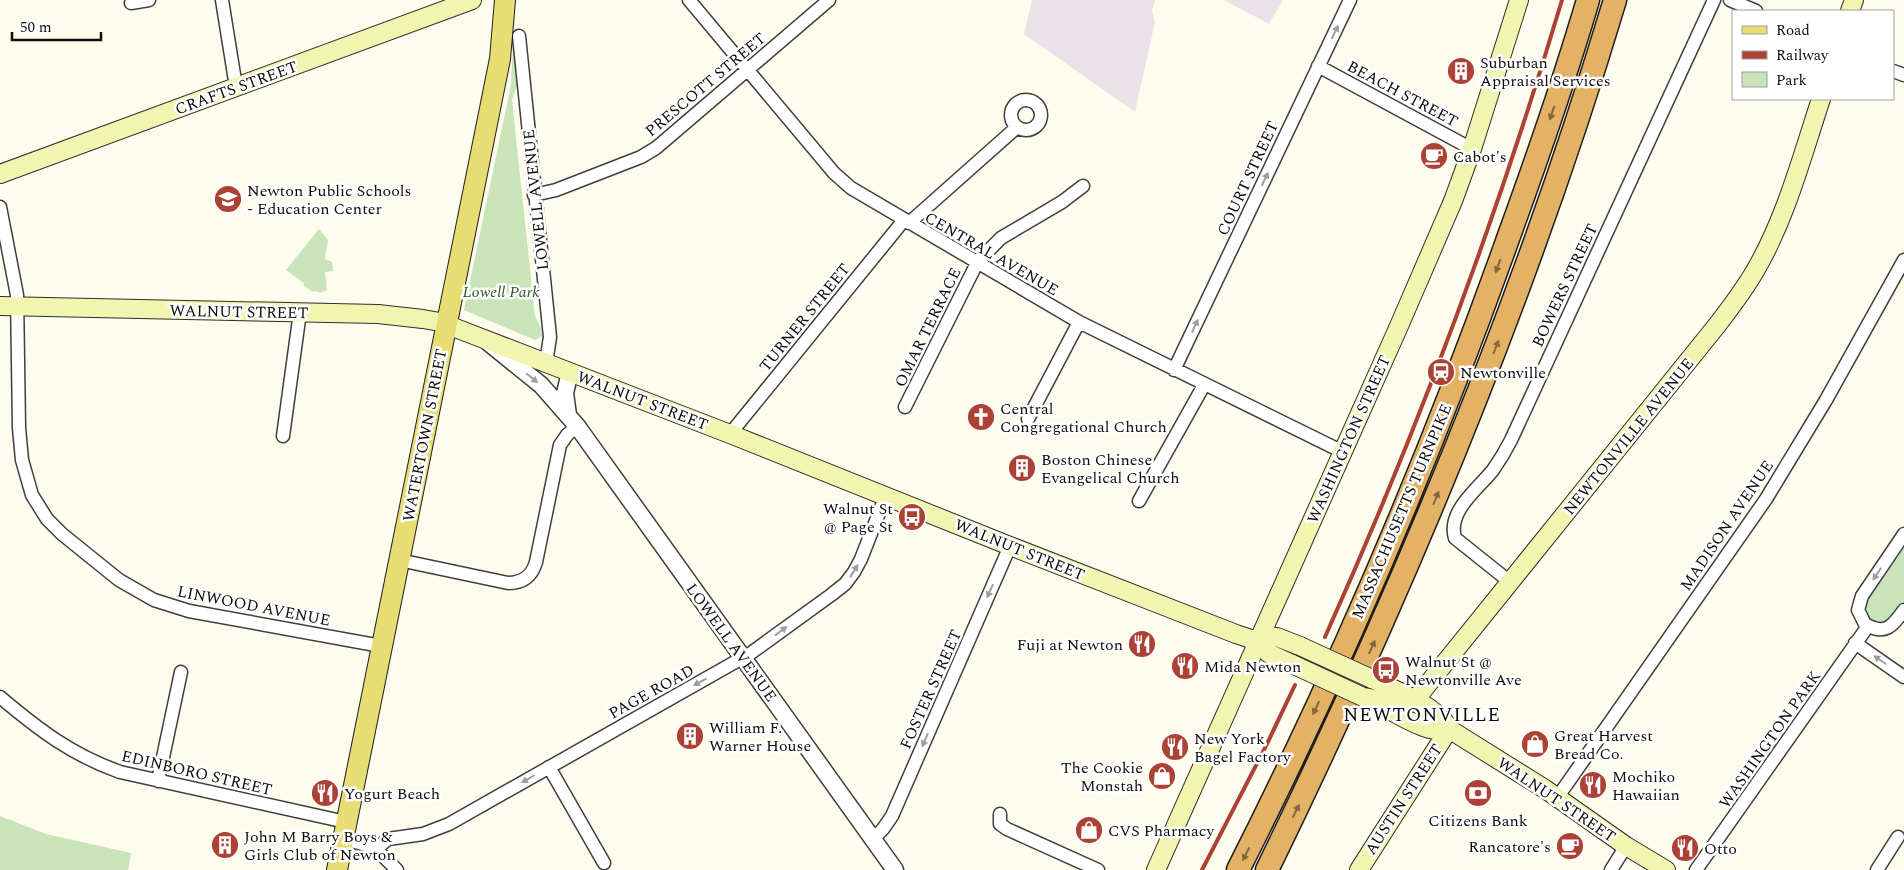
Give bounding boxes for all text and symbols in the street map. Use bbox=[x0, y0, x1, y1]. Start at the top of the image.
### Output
scale bar bbox=[12, 10, 101, 42]
legend bbox=[1732, 10, 1894, 100]
text: 50 m bbox=[20, 16, 52, 39]
text: Road bbox=[1776, 19, 1810, 42]
one-way arrow bbox=[1331, 25, 1339, 39]
street label: PRESCOTT STREET bbox=[640, 27, 772, 143]
text: Railway bbox=[1776, 44, 1829, 67]
place label: Suburban Appraisal Services bbox=[1480, 51, 1611, 93]
street label: CRAFTS STREET bbox=[172, 55, 301, 121]
street label: BEACH STREET bbox=[1343, 55, 1462, 133]
building icon: Suburban Appraisal Services bbox=[1446, 56, 1476, 86]
text: Park bbox=[1776, 69, 1807, 92]
one-way arrow bbox=[1547, 106, 1555, 121]
street label: COURT STREET bbox=[1211, 117, 1285, 240]
street label: LOWELL AVENUE bbox=[517, 128, 555, 272]
cafe icon: Cabot's bbox=[1419, 141, 1449, 171]
place label: Cabot's bbox=[1453, 145, 1507, 169]
one-way arrow bbox=[1261, 172, 1269, 186]
place label: Newton Public Schools - Education Center bbox=[247, 179, 411, 221]
school or university icon: Newton Public Schools - Education Center bbox=[213, 184, 243, 214]
street label: CENTRAL AVENUE bbox=[920, 206, 1063, 302]
street label: BOWERS STREET bbox=[1526, 220, 1604, 351]
street label: TURNER STREET bbox=[753, 258, 856, 377]
one-way arrow bbox=[1494, 259, 1501, 274]
street label: OMAR TERRACE bbox=[888, 263, 967, 391]
park label: Lowell Park bbox=[462, 280, 540, 304]
street label: WALNUT STREET bbox=[169, 299, 309, 325]
one-way arrow bbox=[1192, 319, 1200, 333]
one-way arrow bbox=[1492, 339, 1500, 354]
street label: WATERTOWN STREET bbox=[396, 347, 454, 524]
street label: WASHINGTON STREET bbox=[1301, 351, 1397, 527]
street label: NEWTONVILLE AVENUE bbox=[1558, 353, 1700, 520]
station icon: Newtonville bbox=[1426, 357, 1456, 387]
place label: Newtonville bbox=[1460, 361, 1546, 385]
street label: WALNUT STREET bbox=[574, 365, 712, 437]
one-way arrow bbox=[525, 372, 538, 383]
place label: Central Congregational Church bbox=[1000, 397, 1167, 439]
street label: MASSACHUSETTS TURNPIKE bbox=[1346, 400, 1458, 623]
church icon: Central Congregational Church bbox=[966, 402, 996, 432]
place label: Boston Chinese Evangelical Church bbox=[1041, 448, 1180, 490]
building icon: Boston Chinese Evangelical Church bbox=[1007, 453, 1037, 483]
street label: MADISON AVENUE bbox=[1674, 455, 1780, 596]
one-way arrow bbox=[1432, 491, 1440, 505]
place label: Walnut St @ Page St bbox=[823, 497, 893, 539]
bus stop icon: Walnut St @ Page St bbox=[897, 502, 927, 532]
street label: WALNUT STREET bbox=[951, 513, 1089, 587]
one-way arrow bbox=[849, 564, 858, 577]
one-way arrow bbox=[1872, 568, 1882, 581]
street label: LOWELL AVENUE bbox=[680, 578, 783, 707]
street label: LINWOOD AVENUE bbox=[175, 579, 332, 633]
one-way arrow bbox=[986, 584, 994, 598]
one-way arrow bbox=[774, 626, 787, 637]
street label: FOSTER STREET bbox=[894, 626, 968, 753]
restaurant icon: Fuji at Newton bbox=[1127, 629, 1157, 659]
place label: Fuji at Newton bbox=[1017, 633, 1123, 657]
one-way arrow bbox=[1368, 640, 1376, 654]
place label: Walnut St @ Newtonville Ave bbox=[1405, 650, 1522, 692]
restaurant icon: Mida Newton bbox=[1170, 651, 1200, 681]
place label: Mida Newton bbox=[1204, 655, 1301, 679]
bus stop icon: Walnut St @ Newtonville Ave bbox=[1371, 655, 1401, 685]
one-way arrow bbox=[1873, 655, 1887, 665]
street label: PAGE ROAD bbox=[604, 658, 699, 725]
street label: WASHINGTON PARK bbox=[1713, 665, 1827, 813]
one-way arrow bbox=[694, 677, 707, 686]
one-way arrow bbox=[1312, 701, 1320, 715]
district label: NEWTONVILLE bbox=[1343, 701, 1501, 730]
place label: William F. Warner House bbox=[709, 716, 811, 758]
building icon: William F. Warner House bbox=[675, 721, 705, 751]
place label: Great Harvest Bread Co. bbox=[1554, 724, 1653, 766]
place label: New York Bagel Factory bbox=[1194, 727, 1292, 769]
shop icon: Great Harvest Bread Co. bbox=[1520, 729, 1550, 759]
restaurant icon: New York Bagel Factory bbox=[1160, 732, 1190, 762]
one-way arrow bbox=[921, 733, 929, 747]
street label: AUSTIN STREET bbox=[1359, 739, 1449, 860]
street label: EDINBORO STREET bbox=[119, 744, 275, 802]
street label: WALNUT STREET bbox=[1492, 751, 1621, 849]
place label: The Cookie Monstah bbox=[1061, 756, 1143, 798]
shop icon: The Cookie Monstah bbox=[1147, 761, 1177, 791]
place label: Mochiko Hawaiian bbox=[1612, 765, 1680, 807]
restaurant icon: Mochiko Hawaiian bbox=[1578, 770, 1608, 800]
one-way arrow bbox=[522, 774, 535, 783]
restaurant icon: Yogurt Beach bbox=[310, 778, 340, 808]
bank icon: Citizens Bank bbox=[1463, 778, 1493, 808]
place label: Yogurt Beach bbox=[344, 782, 440, 806]
one-way arrow bbox=[1292, 803, 1300, 818]
place label: Citizens Bank bbox=[1428, 809, 1528, 833]
shop icon: CVS Pharmacy bbox=[1074, 815, 1104, 845]
place label: CVS Pharmacy bbox=[1108, 819, 1215, 843]
place label: John M Barry Boys & Girls Club of Newton bbox=[244, 825, 396, 867]
building icon: John M Barry Boys & Girls Club of Newton bbox=[210, 830, 240, 860]
cafe icon: Rancatore's bbox=[1555, 831, 1585, 861]
restaurant icon: Otto bbox=[1670, 833, 1700, 863]
place label: Rancatore's bbox=[1468, 835, 1551, 859]
place label: Otto bbox=[1704, 837, 1737, 861]
one-way arrow bbox=[1242, 847, 1250, 861]

